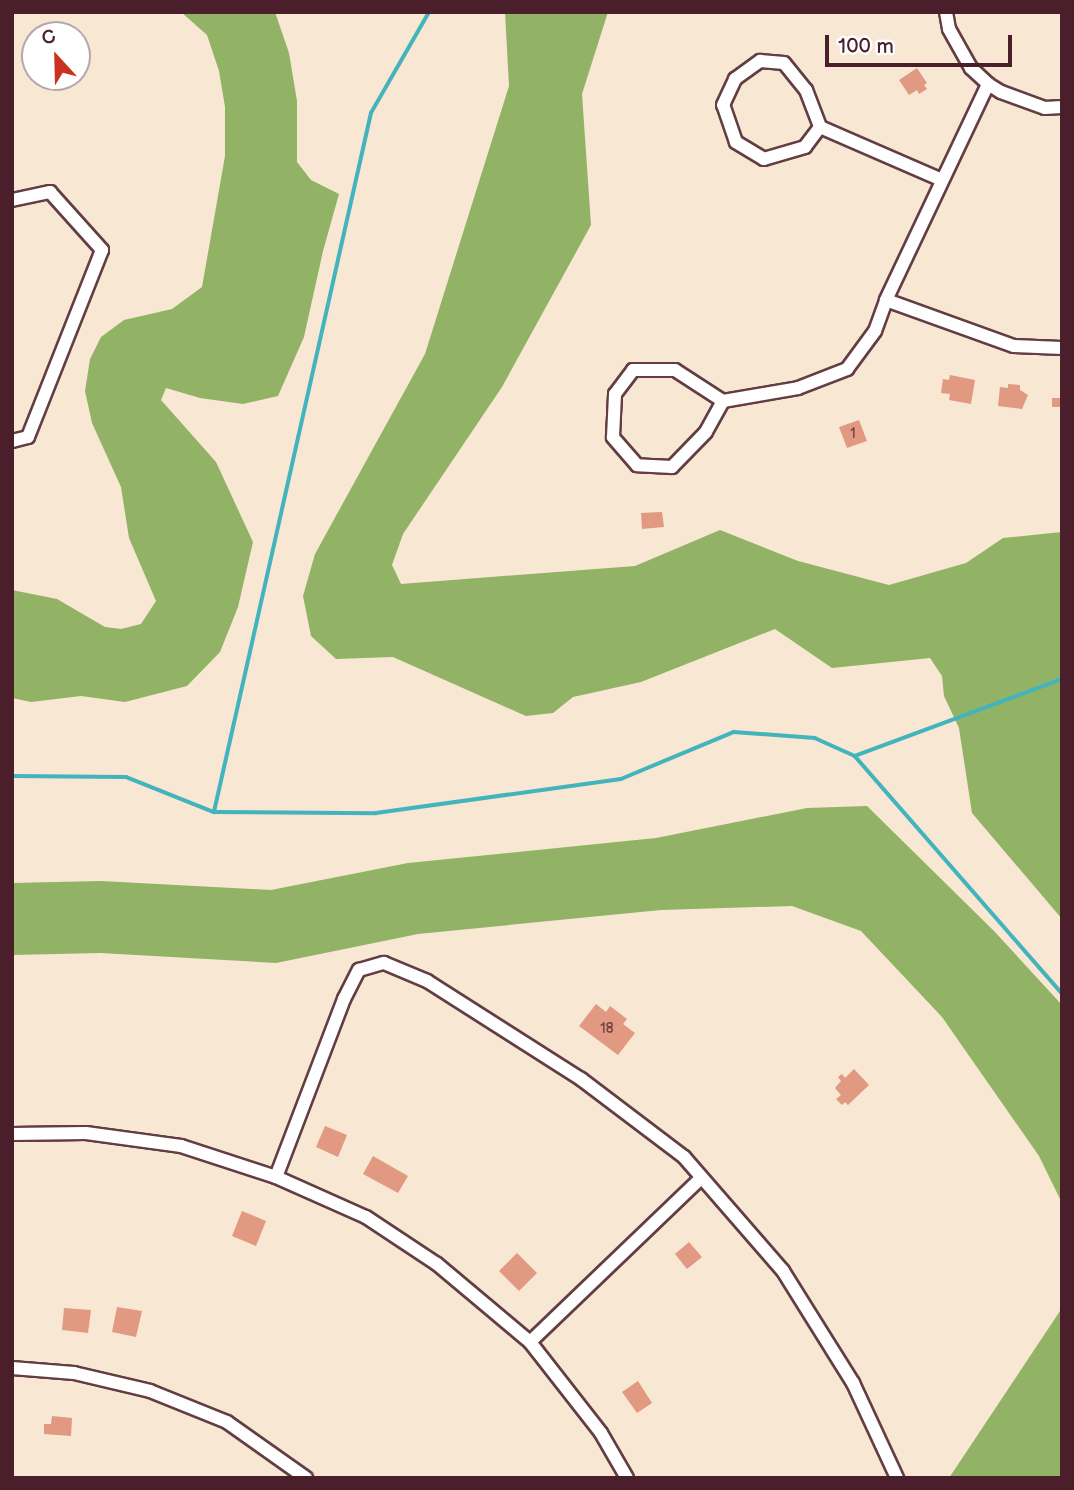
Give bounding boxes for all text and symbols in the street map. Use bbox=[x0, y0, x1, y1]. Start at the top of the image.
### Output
north arrow bbox=[21, 21, 91, 91]
scale bar bbox=[829, 21, 1016, 65]
text: С bbox=[38, 25, 59, 51]
text: 100 m bbox=[838, 34, 894, 59]
house number: 1 bbox=[850, 426, 856, 442]
house number: 18 bbox=[600, 1021, 614, 1037]

